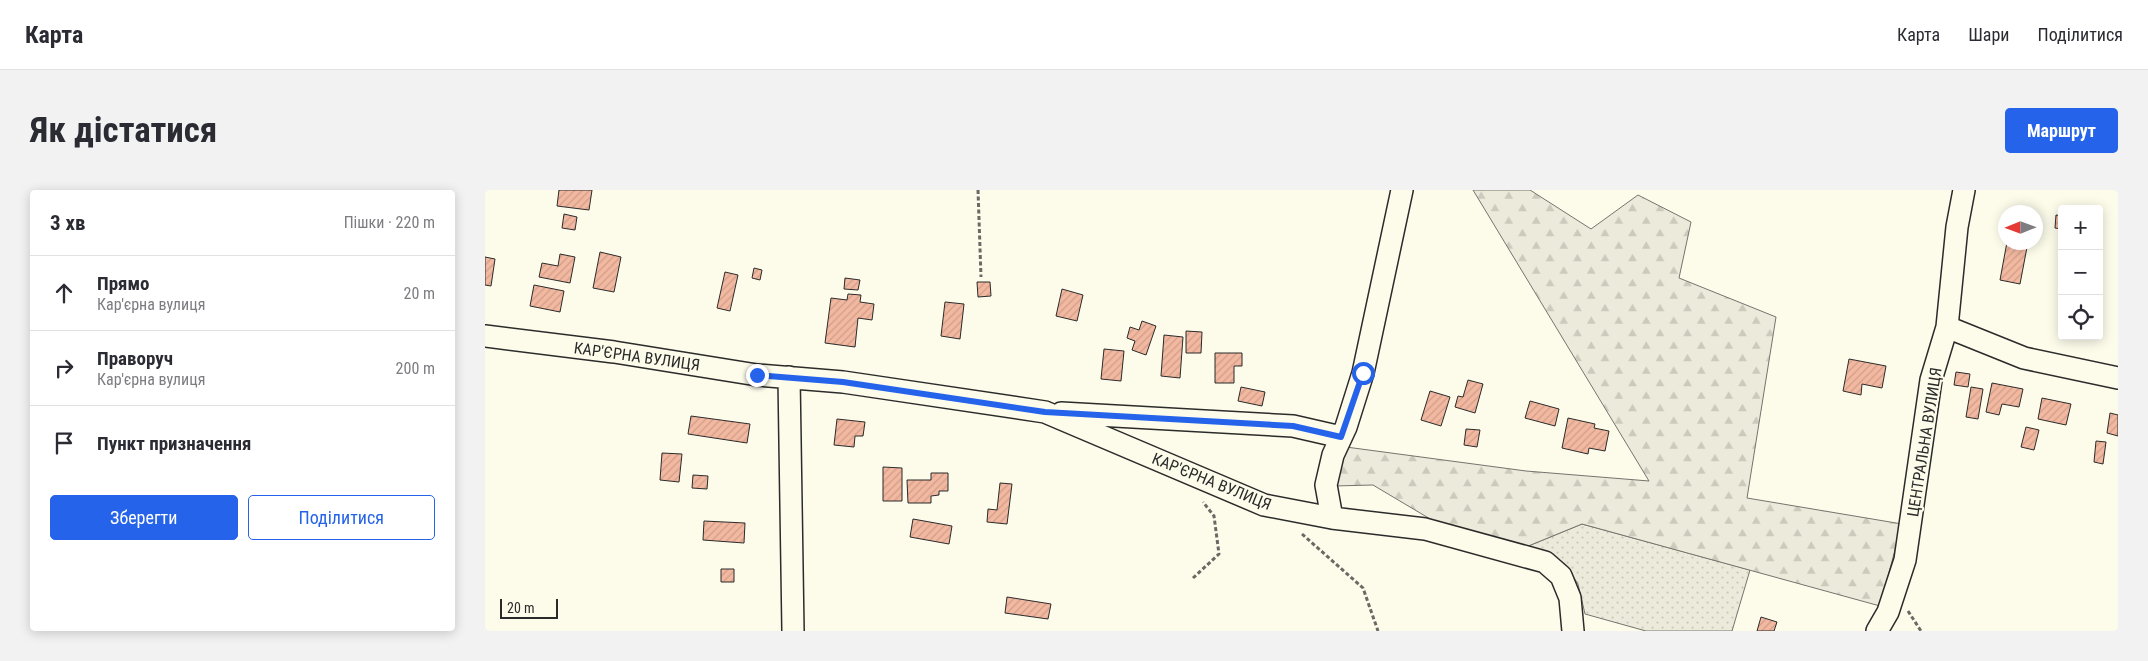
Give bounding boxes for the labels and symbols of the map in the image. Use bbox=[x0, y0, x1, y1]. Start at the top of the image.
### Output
north arrow bbox=[1998, 205, 2043, 250]
street label: КАР'ЄРНА ВУЛИЦЯ bbox=[573, 338, 701, 375]
route start bbox=[1352, 362, 1375, 385]
route end bbox=[746, 364, 769, 387]
street label: ЦЕНТРАЛЬНА ВУЛИЦЯ bbox=[1903, 366, 1946, 518]
street label: КАР'ЄРНА ВУЛИЦЯ bbox=[1149, 449, 1274, 514]
scale bar bbox=[500, 596, 557, 619]

